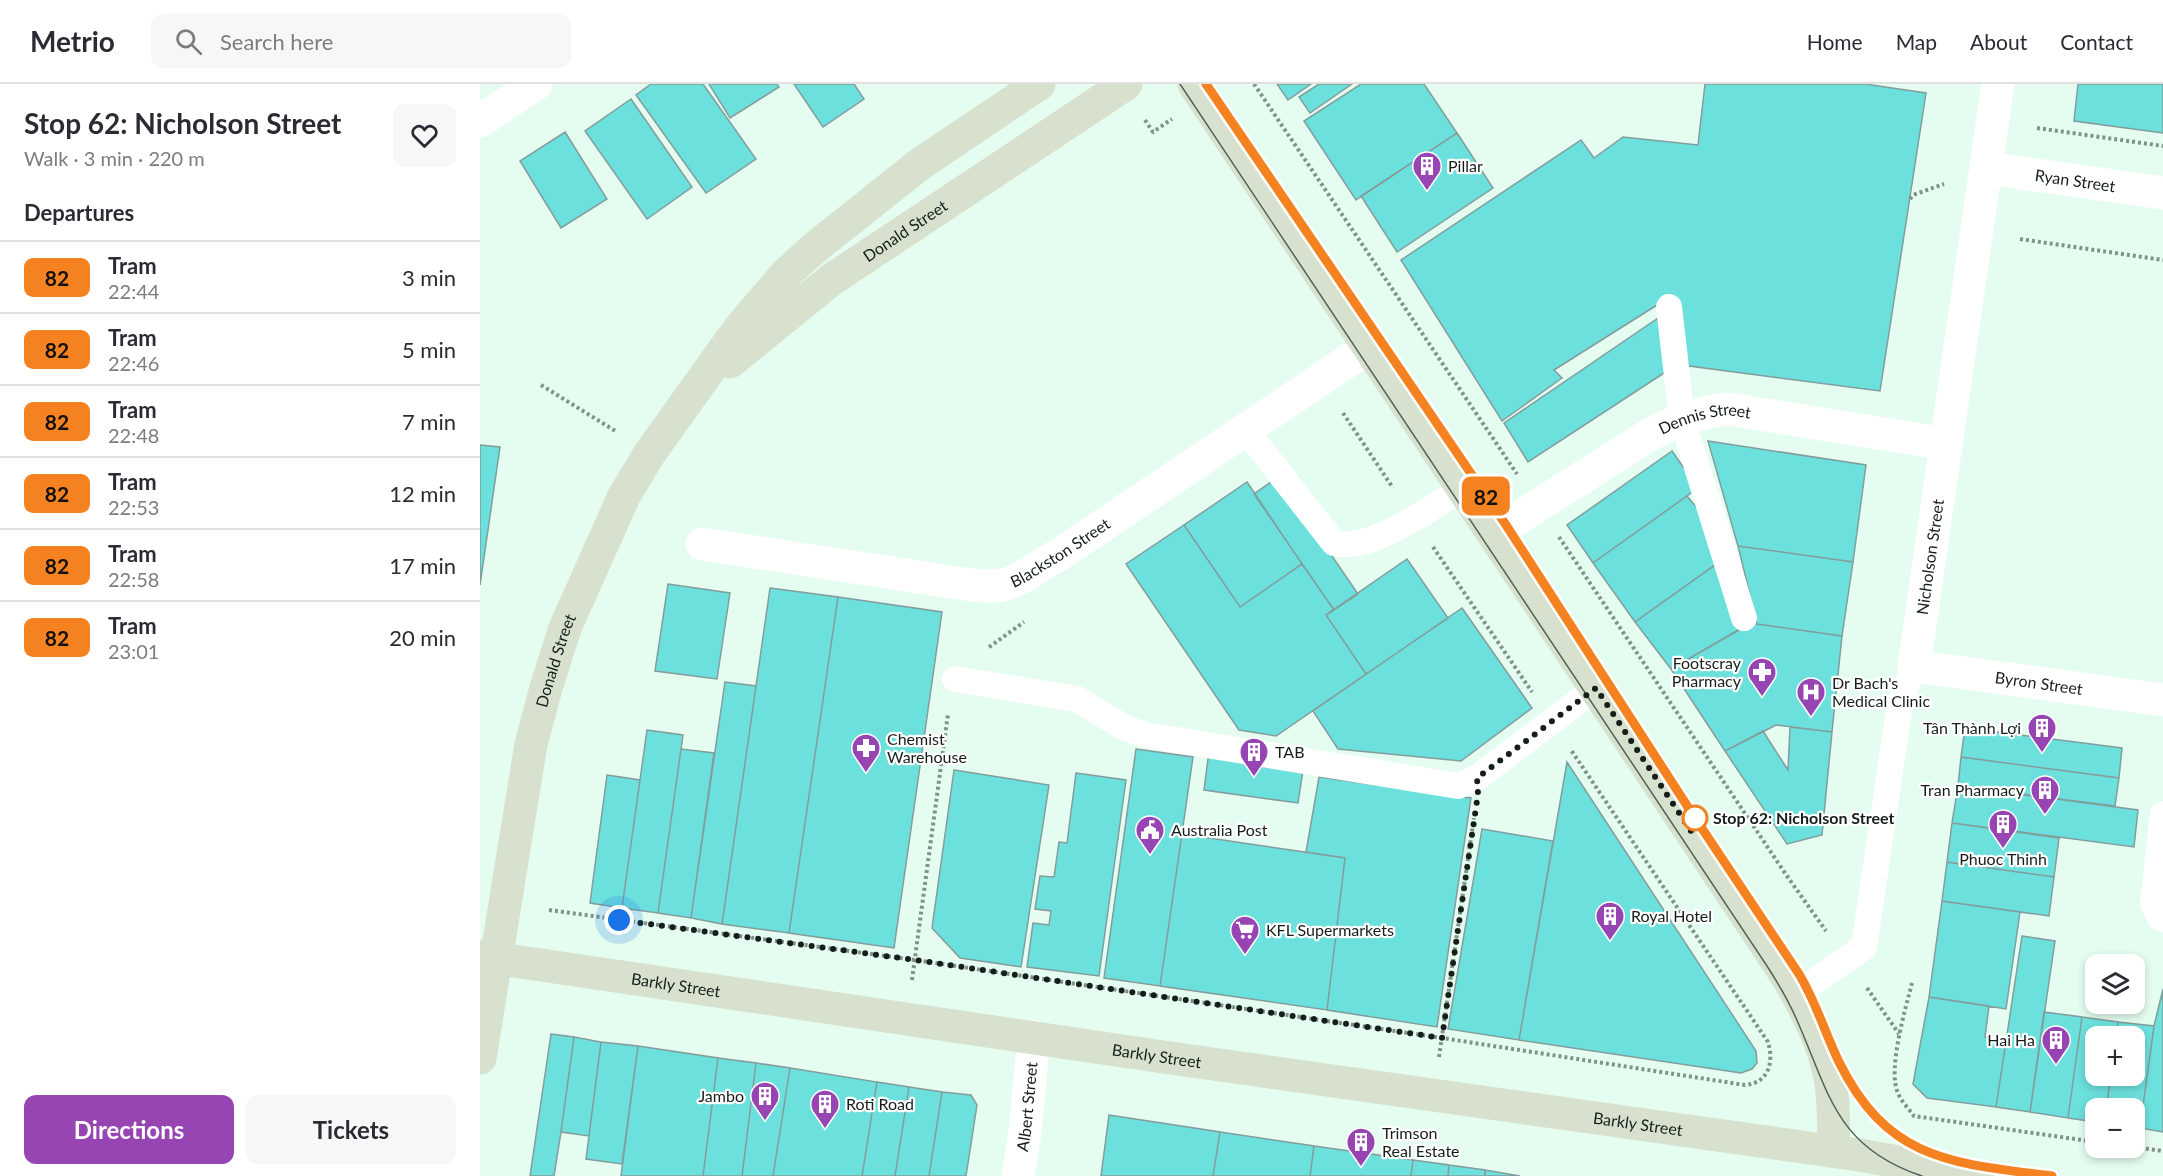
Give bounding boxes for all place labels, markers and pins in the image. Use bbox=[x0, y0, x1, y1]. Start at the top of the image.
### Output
building icon: Pillar bbox=[1411, 150, 1443, 192]
place label: Pillar bbox=[1448, 156, 1483, 175]
place label: Footscray Pharmacy bbox=[1672, 653, 1742, 690]
pharmacy icon: Footscray Pharmacy bbox=[1746, 656, 1778, 698]
place label: Dr Bach's Medical Clinic bbox=[1832, 673, 1930, 710]
hospital icon: Dr Bach's Medical Clinic bbox=[1795, 676, 1827, 718]
building icon: Tân Thành Lợi bbox=[2026, 712, 2058, 754]
place label: Tân Thành Lợi bbox=[1923, 718, 2021, 737]
place label: Chemist Warehouse bbox=[887, 729, 967, 766]
pharmacy icon: Chemist Warehouse bbox=[850, 732, 882, 774]
building icon: TAB bbox=[1238, 736, 1270, 778]
place label: TAB bbox=[1275, 742, 1305, 761]
building icon: Tran Pharmacy bbox=[2029, 774, 2061, 816]
place label: Tran Pharmacy bbox=[1920, 780, 2025, 799]
marker: Stop 62: Nicholson Street bbox=[1682, 805, 1708, 831]
place label: Stop 62: Nicholson Street bbox=[1713, 808, 1894, 827]
building icon: Phuoc Thinh bbox=[1987, 808, 2019, 850]
public building icon: Australia Post bbox=[1134, 814, 1166, 856]
place label: Australia Post bbox=[1171, 820, 1268, 839]
place label: Phuoc Thinh bbox=[1959, 849, 2047, 868]
building icon: Royal Hotel bbox=[1594, 900, 1626, 942]
place label: Royal Hotel bbox=[1631, 906, 1712, 925]
supermarket icon: KFL Supermarkets bbox=[1229, 914, 1261, 956]
place label: KFL Supermarkets bbox=[1266, 920, 1394, 939]
building icon: Hai Ha bbox=[2040, 1024, 2072, 1066]
place label: Hai Ha bbox=[1987, 1030, 2035, 1049]
building icon: Jambo bbox=[749, 1080, 781, 1122]
place label: Jambo bbox=[698, 1086, 744, 1105]
building icon: Roti Road bbox=[809, 1088, 841, 1130]
place label: Roti Road bbox=[846, 1094, 914, 1113]
place label: Trimson Real Estate bbox=[1382, 1123, 1460, 1160]
building icon: Trimson Real Estate bbox=[1345, 1126, 1377, 1168]

